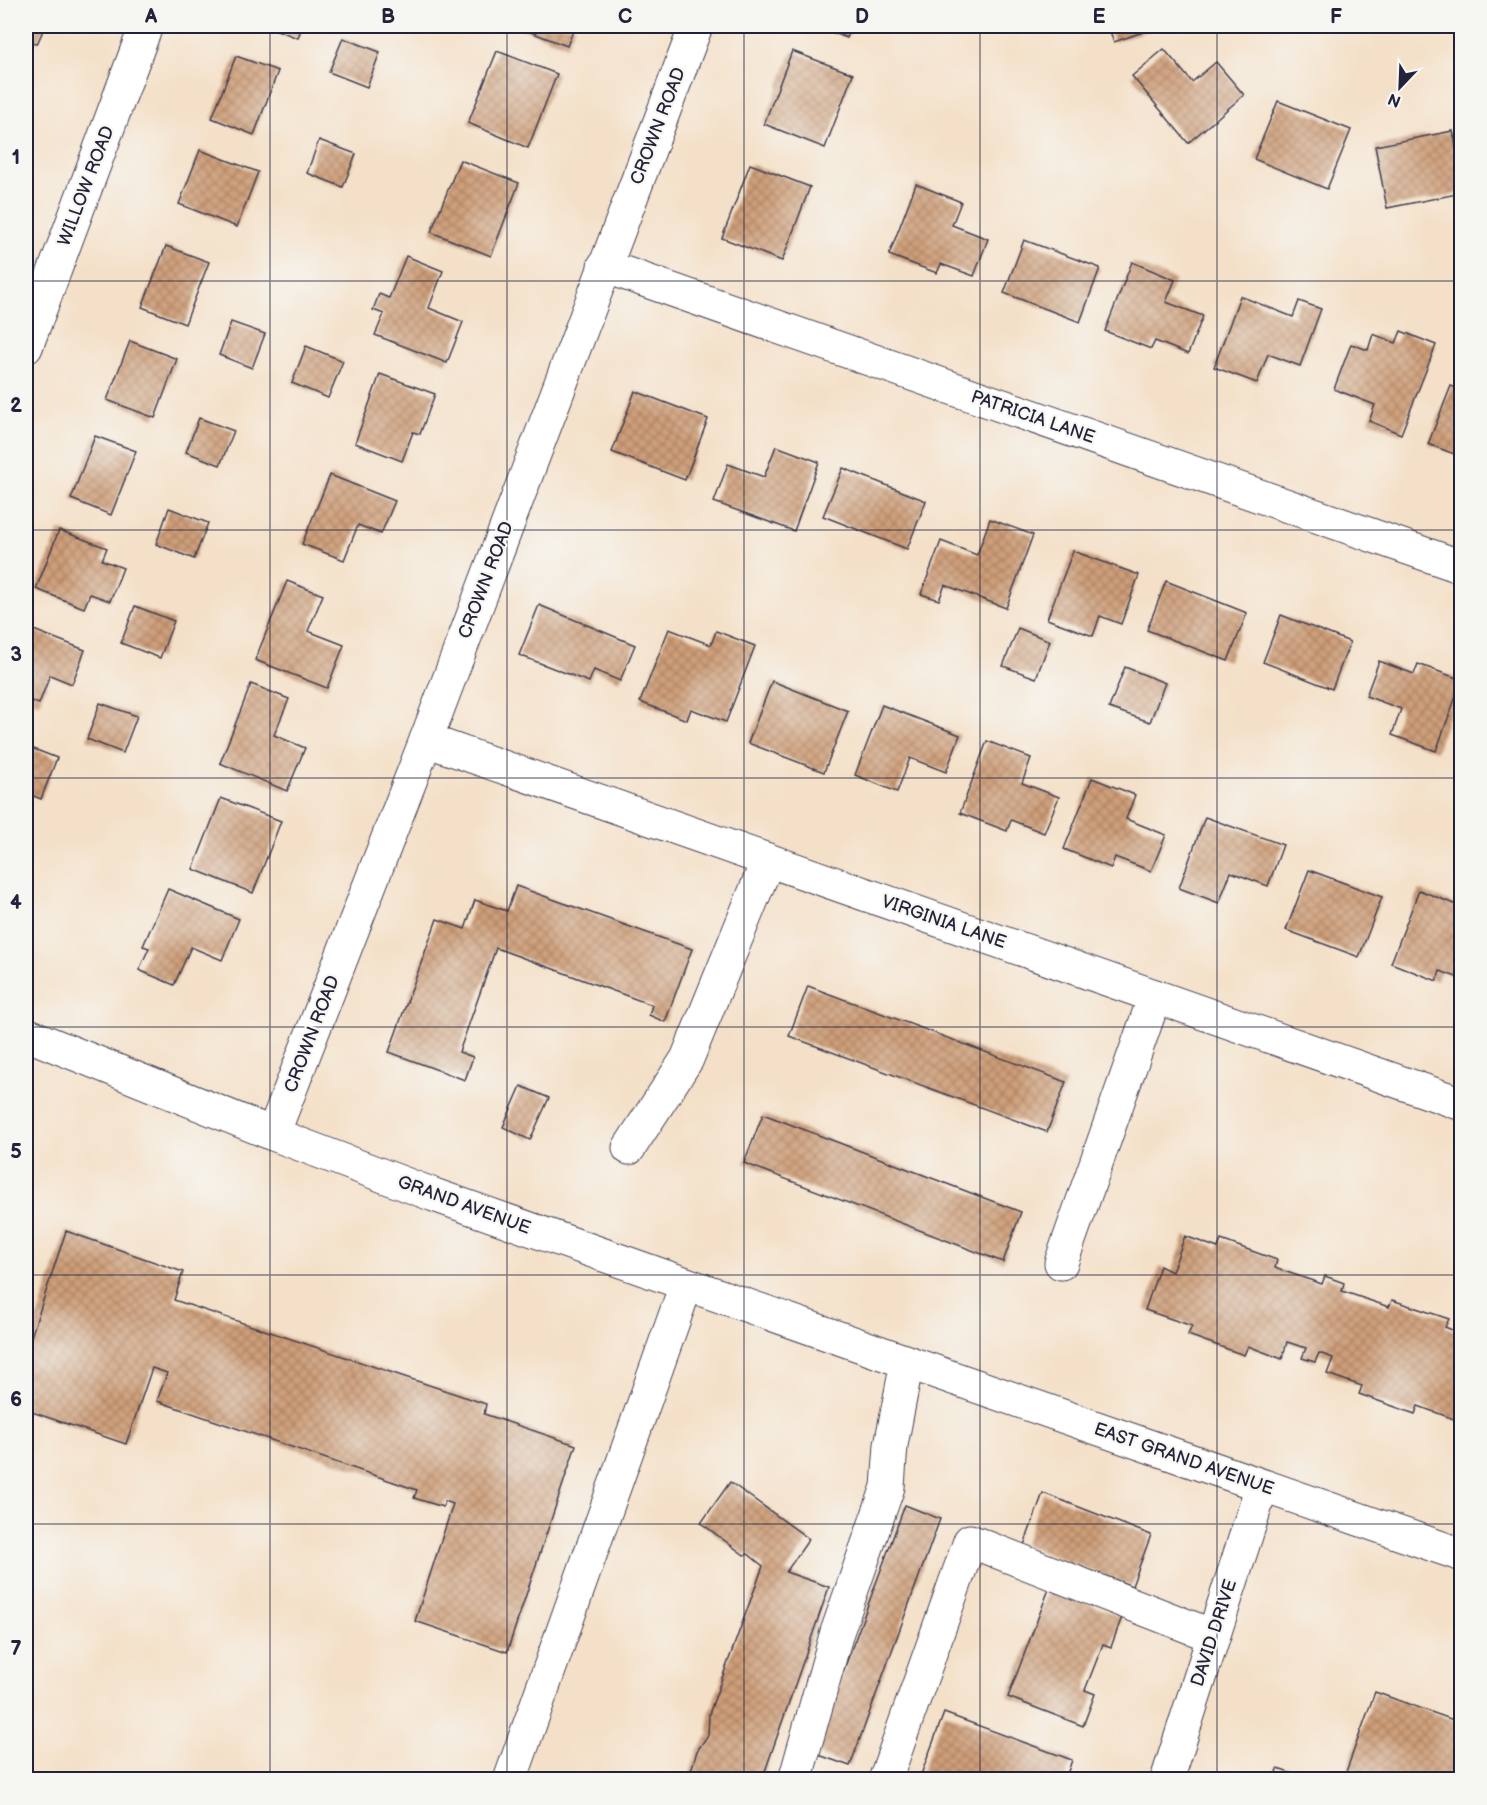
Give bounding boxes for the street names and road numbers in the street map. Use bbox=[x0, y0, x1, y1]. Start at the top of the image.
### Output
street label: CROWN ROAD bbox=[626, 64, 690, 188]
street label: WILLOW ROAD bbox=[53, 123, 119, 249]
street label: PATRICIA LANE bbox=[968, 386, 1098, 448]
street label: CROWN ROAD bbox=[454, 518, 518, 642]
street label: VIRGINIA LANE bbox=[879, 891, 1009, 953]
street label: CROWN ROAD bbox=[280, 972, 344, 1096]
street label: GRAND AVENUE bbox=[395, 1171, 533, 1239]
street label: EAST GRAND AVENUE bbox=[1091, 1418, 1277, 1500]
street label: DAVID DRIVE bbox=[1187, 1577, 1241, 1689]

